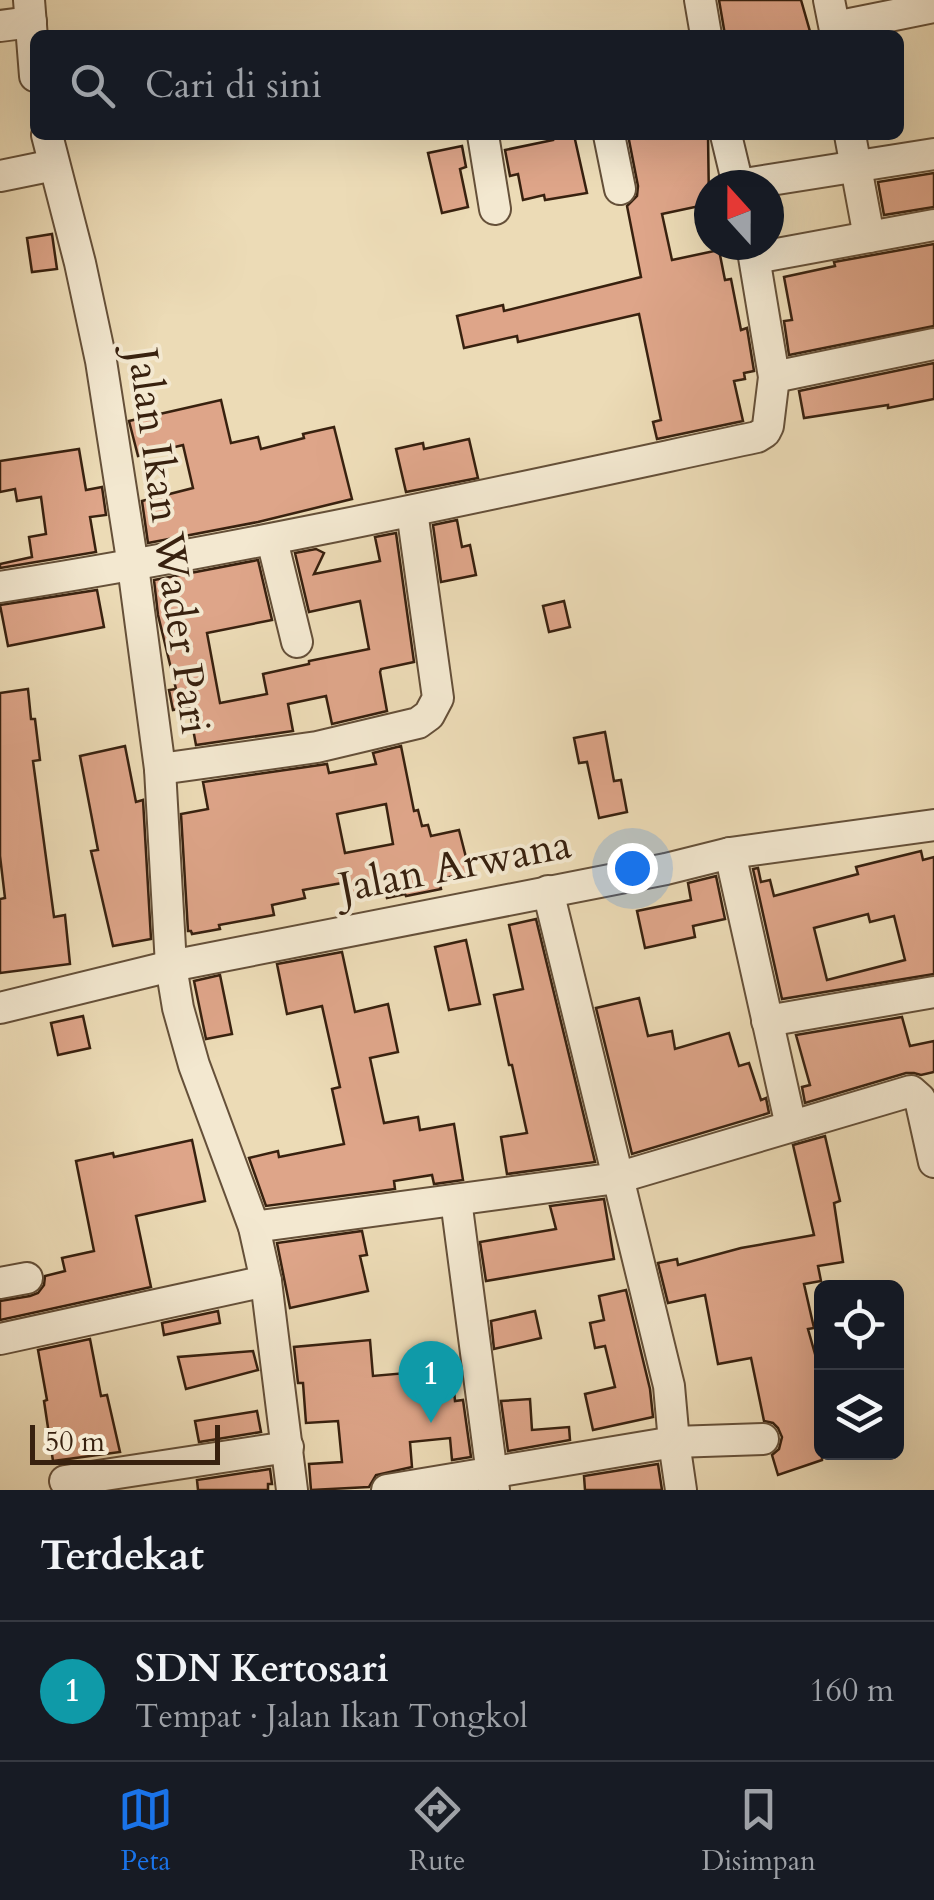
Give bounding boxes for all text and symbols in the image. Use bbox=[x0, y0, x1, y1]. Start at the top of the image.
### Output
search box bbox=[30, 30, 904, 140]
icon: search bbox=[65, 58, 120, 113]
text: Cari di sini bbox=[145, 59, 322, 111]
north arrow bbox=[694, 170, 784, 260]
street label: Jalan Ikan Wader Pari bbox=[113, 338, 224, 738]
street label: Jalan Arwana bbox=[328, 816, 576, 918]
your location bbox=[607, 843, 658, 894]
map controls bbox=[814, 1280, 904, 1460]
button: locate bbox=[814, 1280, 904, 1370]
pin: 1 bbox=[398, 1340, 464, 1423]
button: layers bbox=[814, 1370, 904, 1460]
scale bar bbox=[30, 1420, 220, 1464]
text: 50 m bbox=[45, 1423, 105, 1461]
text: Terdekat bbox=[40, 1527, 204, 1584]
text: SDN Kertosari bbox=[135, 1643, 389, 1695]
text: 1 bbox=[64, 1669, 81, 1713]
text: 160 m bbox=[809, 1669, 894, 1713]
text: Tempat · Jalan Ikan Tongkol bbox=[135, 1695, 528, 1739]
tab: Peta bbox=[118, 1782, 173, 1880]
tab: Rute bbox=[409, 1782, 465, 1880]
tab: Disimpan bbox=[701, 1782, 816, 1880]

